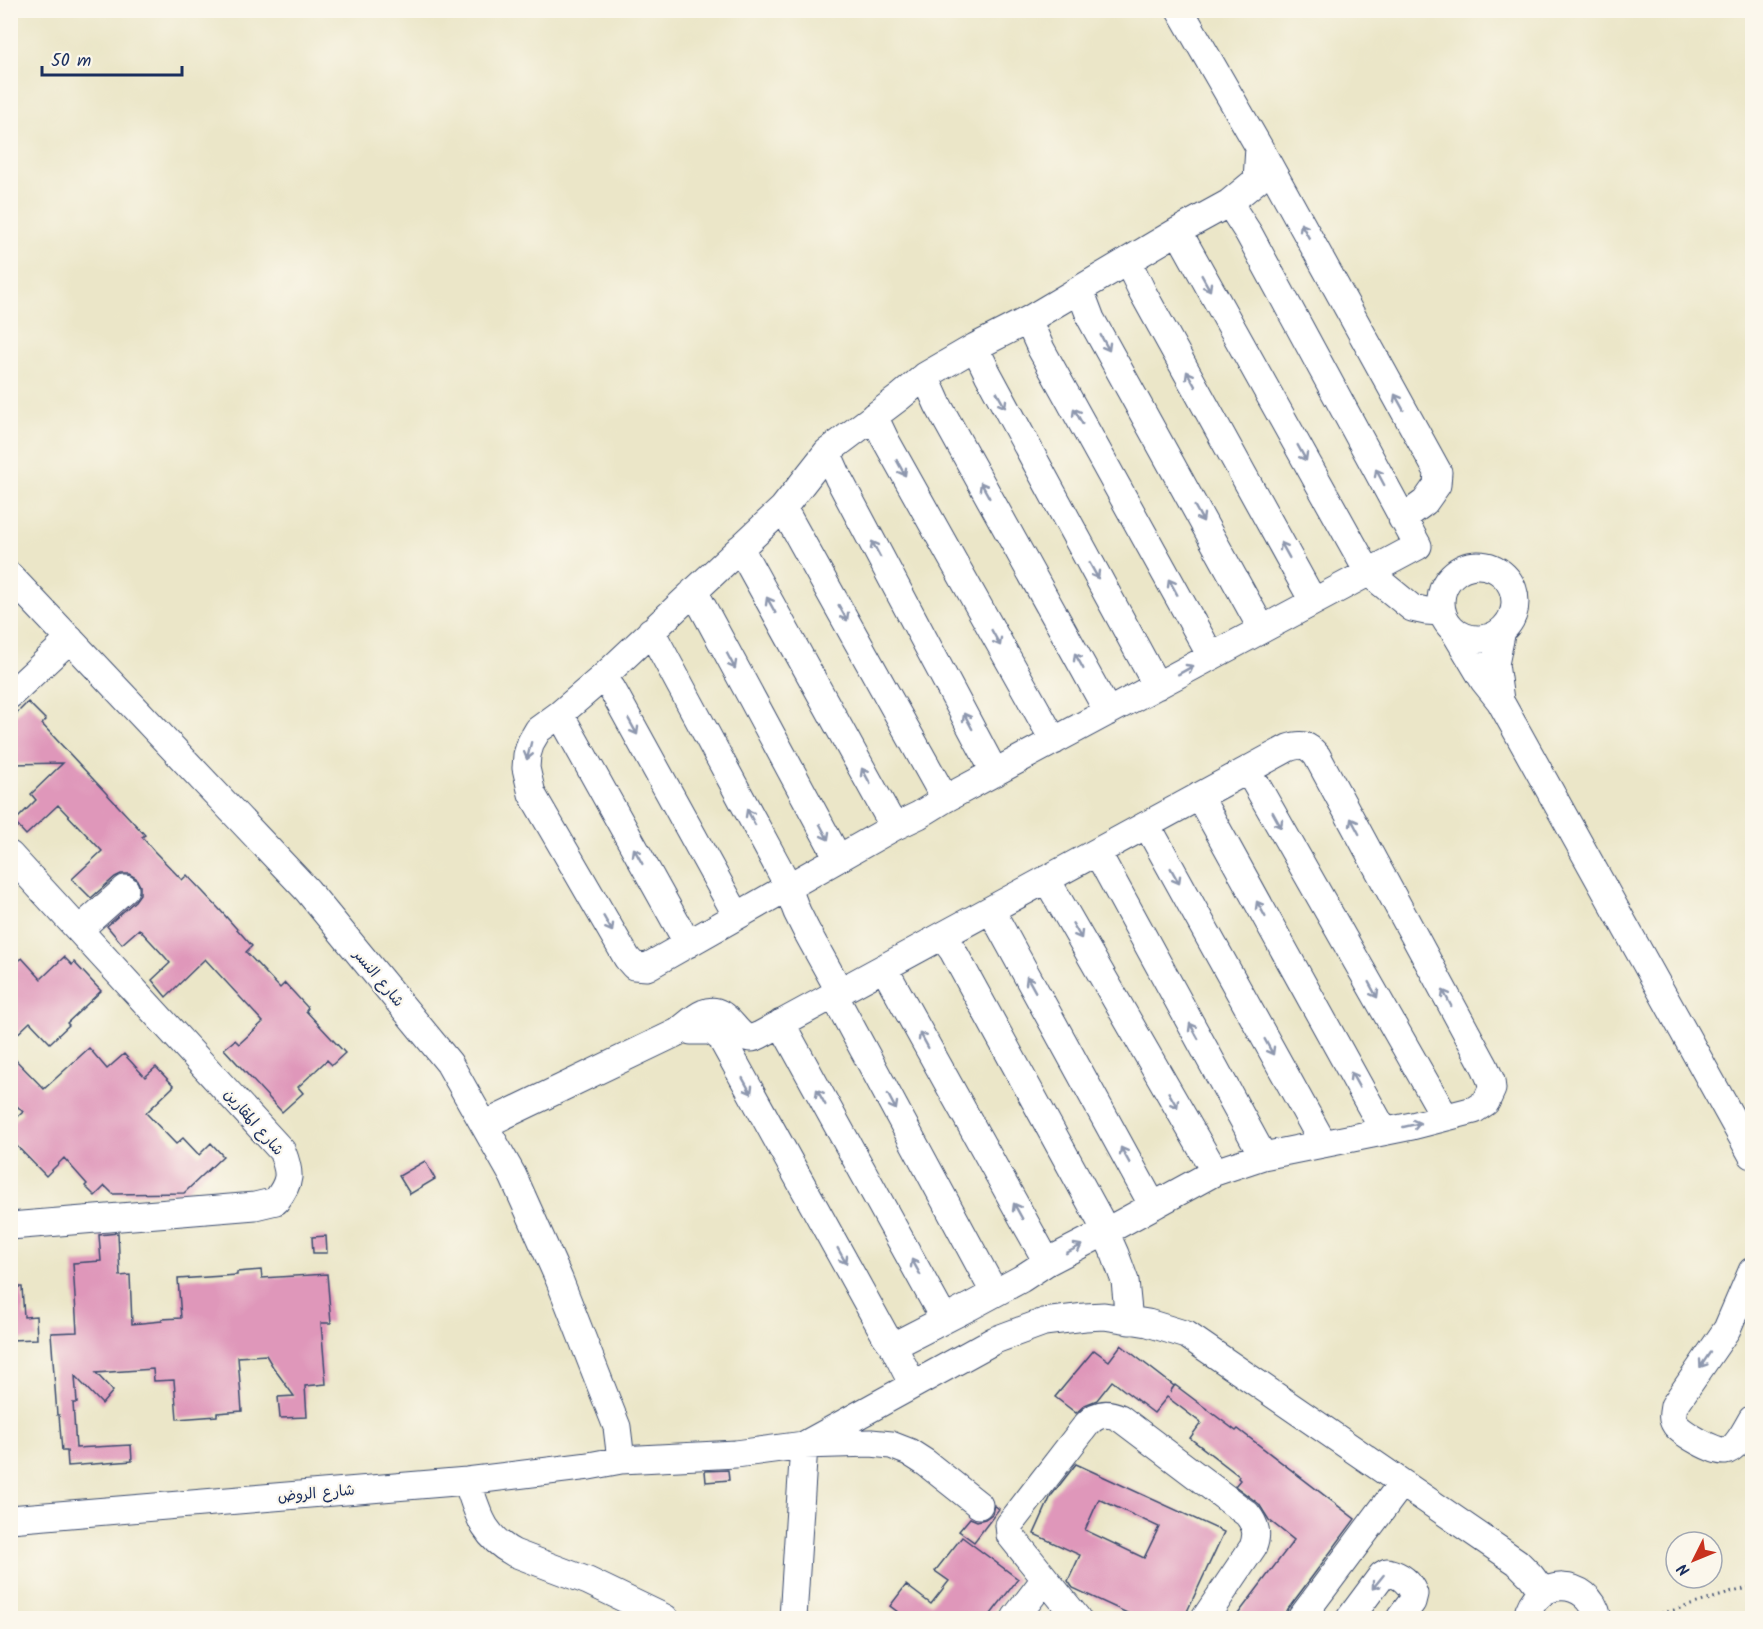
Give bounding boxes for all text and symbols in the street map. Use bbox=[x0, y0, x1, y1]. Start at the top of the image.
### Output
scale bar bbox=[42, 39, 182, 77]
text: 50 m bbox=[51, 47, 91, 76]
one-way arrow bbox=[1299, 222, 1310, 240]
one-way arrow bbox=[1201, 273, 1212, 291]
one-way arrow bbox=[1100, 334, 1111, 352]
one-way arrow bbox=[1185, 371, 1196, 389]
one-way arrow bbox=[996, 390, 1007, 408]
one-way arrow bbox=[1393, 393, 1404, 411]
one-way arrow bbox=[1072, 408, 1084, 425]
one-way arrow bbox=[1296, 444, 1308, 461]
one-way arrow bbox=[895, 459, 907, 476]
one-way arrow bbox=[1374, 469, 1386, 486]
one-way arrow bbox=[979, 482, 991, 499]
one-way arrow bbox=[1193, 505, 1205, 522]
one-way arrow bbox=[870, 541, 882, 558]
one-way arrow bbox=[1279, 542, 1291, 559]
one-way arrow bbox=[1088, 562, 1100, 579]
one-way arrow bbox=[1167, 578, 1178, 596]
one-way arrow bbox=[765, 597, 776, 615]
one-way arrow bbox=[838, 604, 849, 622]
one-way arrow bbox=[991, 629, 1003, 646]
one-way arrow bbox=[725, 652, 737, 669]
one-way arrow bbox=[1073, 653, 1085, 670]
one-way arrow bbox=[1176, 664, 1194, 675]
one-way arrow bbox=[962, 713, 974, 730]
one-way arrow bbox=[627, 718, 639, 735]
one-way arrow bbox=[523, 741, 535, 760]
one-way arrow bbox=[860, 768, 872, 785]
one-way arrow bbox=[745, 809, 757, 826]
one-way arrow bbox=[1272, 811, 1283, 829]
one-way arrow bbox=[1349, 818, 1361, 835]
one-way arrow bbox=[819, 823, 830, 841]
one-way arrow bbox=[632, 848, 644, 865]
one-way arrow bbox=[1169, 868, 1181, 885]
one-way arrow bbox=[1255, 901, 1267, 918]
one-way arrow bbox=[602, 915, 614, 932]
one-way arrow bbox=[1071, 922, 1083, 939]
street label: شارع النسر bbox=[346, 943, 410, 1013]
one-way arrow bbox=[1025, 976, 1037, 993]
one-way arrow bbox=[1367, 981, 1379, 998]
one-way arrow bbox=[1441, 990, 1453, 1007]
one-way arrow bbox=[1188, 1023, 1200, 1040]
one-way arrow bbox=[918, 1032, 930, 1049]
one-way arrow bbox=[1264, 1038, 1276, 1055]
one-way arrow bbox=[1349, 1071, 1360, 1089]
one-way arrow bbox=[741, 1077, 753, 1094]
street label: شارع المقارين bbox=[217, 1084, 289, 1162]
one-way arrow bbox=[815, 1089, 827, 1106]
one-way arrow bbox=[1168, 1091, 1180, 1108]
one-way arrow bbox=[886, 1093, 898, 1110]
one-way arrow bbox=[1402, 1119, 1421, 1131]
one-way arrow bbox=[1119, 1147, 1131, 1164]
one-way arrow bbox=[1012, 1202, 1023, 1220]
one-way arrow bbox=[1065, 1243, 1083, 1254]
one-way arrow bbox=[837, 1247, 848, 1265]
one-way arrow bbox=[909, 1259, 921, 1276]
one-way arrow bbox=[1699, 1351, 1711, 1368]
street label: شارع الروض bbox=[277, 1479, 356, 1509]
north arrow bbox=[1664, 1530, 1724, 1590]
text: N bbox=[1672, 1557, 1697, 1581]
one-way arrow bbox=[1371, 1574, 1384, 1590]

